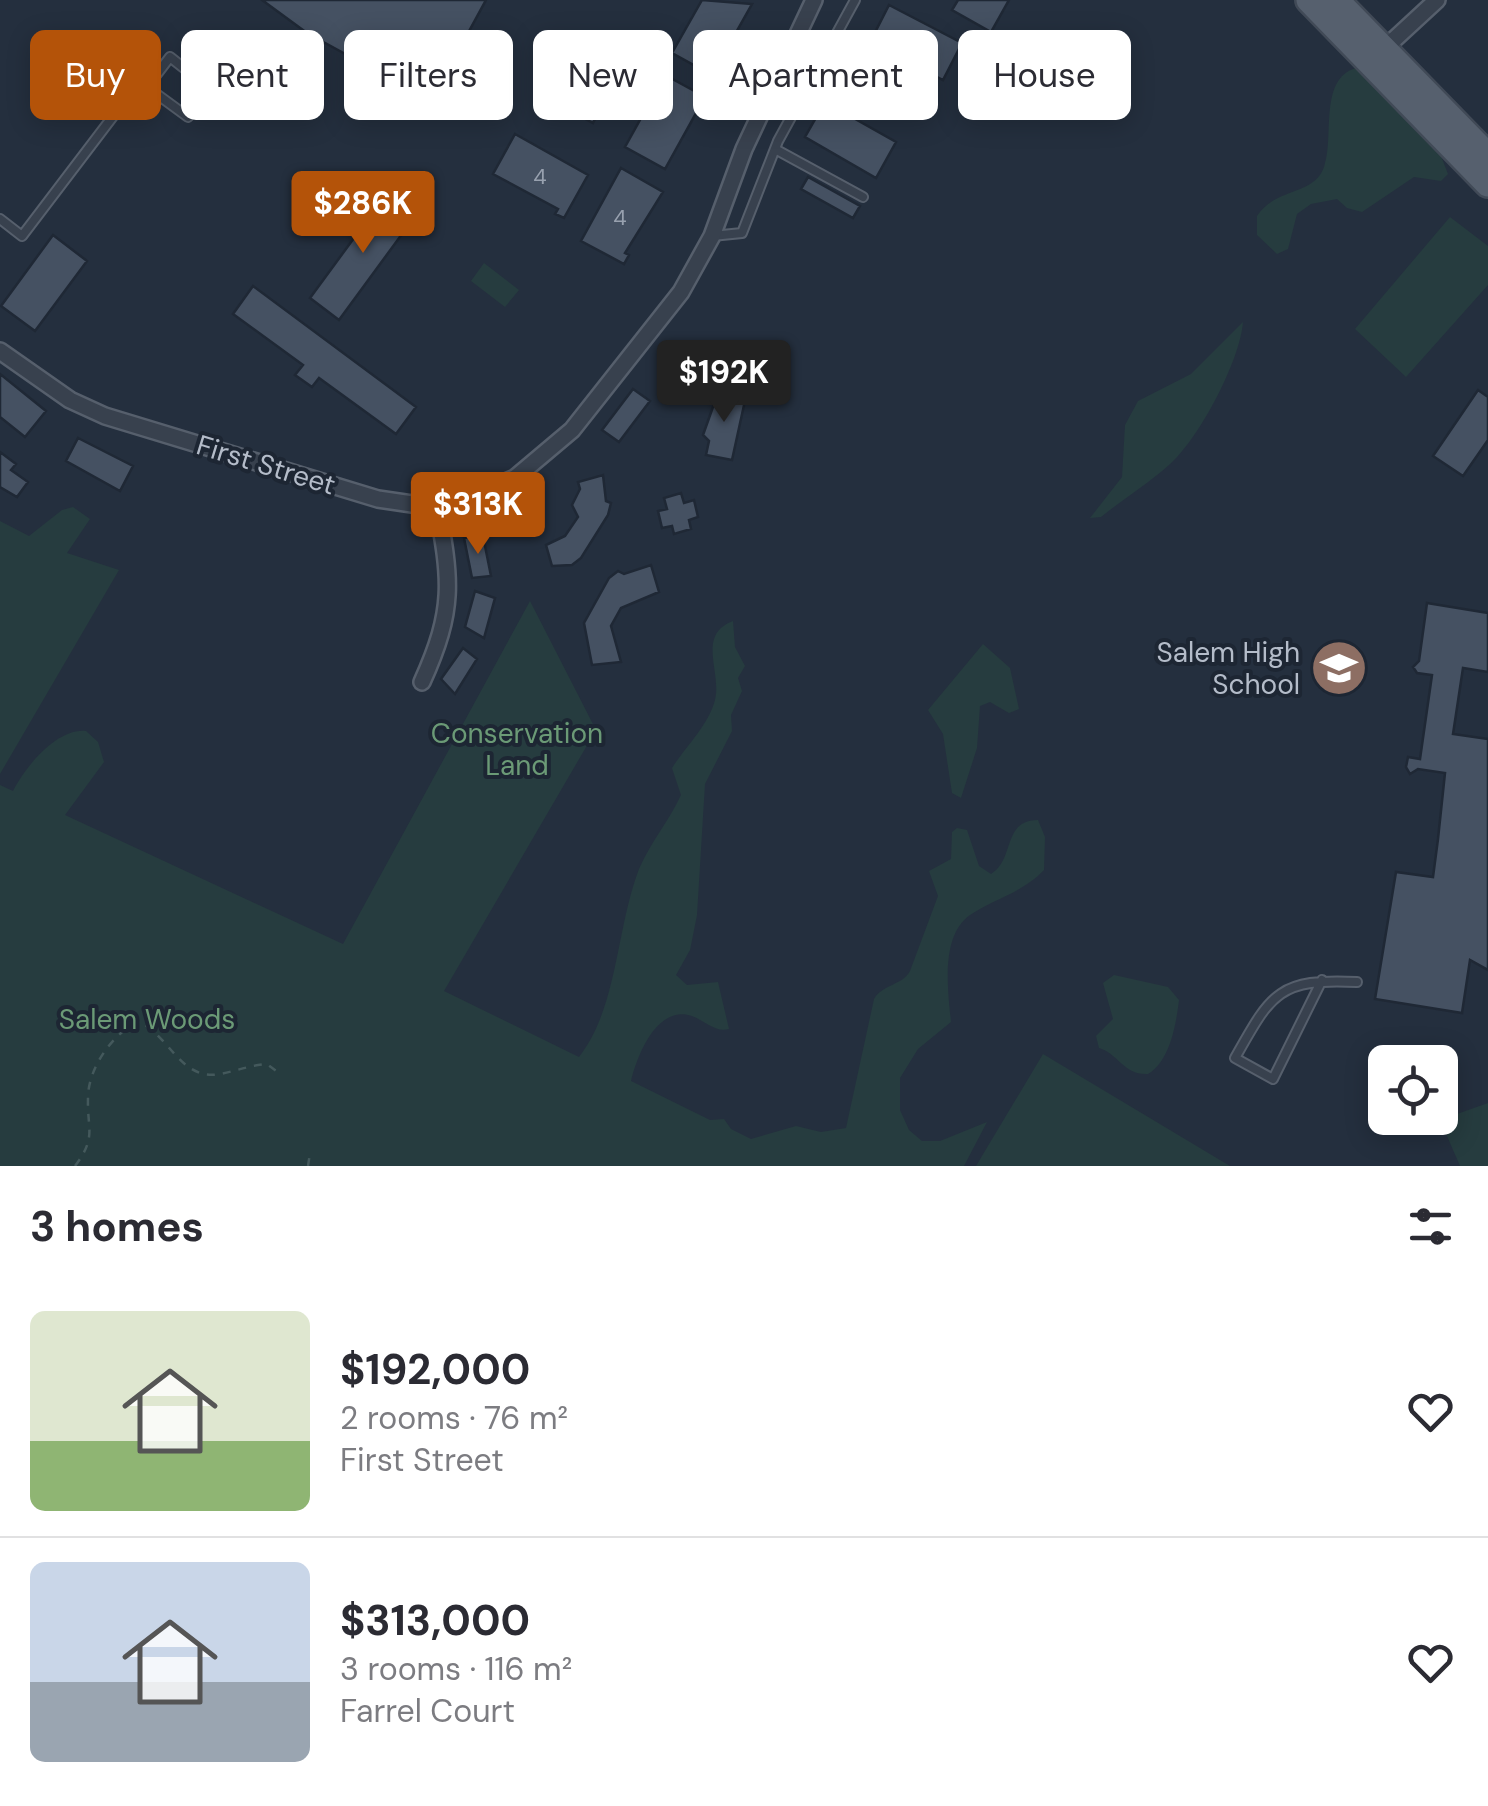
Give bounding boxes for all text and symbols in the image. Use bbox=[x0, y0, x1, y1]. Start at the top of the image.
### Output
chip: Buy bbox=[30, 30, 161, 120]
chip: Rent bbox=[181, 30, 324, 120]
chip: Filters bbox=[344, 30, 513, 120]
chip: New bbox=[533, 30, 673, 120]
chip: Apartment bbox=[693, 30, 938, 120]
chip: House bbox=[958, 30, 1131, 120]
house number: 4 bbox=[533, 162, 547, 191]
pin: $286K bbox=[293, 171, 433, 256]
text: $286K bbox=[313, 182, 413, 224]
house number: 4 bbox=[613, 203, 627, 232]
pin: $192K bbox=[654, 340, 794, 425]
text: $192K bbox=[679, 351, 769, 393]
street label: First Street bbox=[192, 426, 340, 504]
pin: $313K bbox=[408, 472, 548, 557]
text: $313K bbox=[433, 483, 523, 525]
place label: Salem High School bbox=[1156, 634, 1300, 703]
school or university icon: Salem High School bbox=[1309, 638, 1369, 698]
park label: Conservation Land bbox=[431, 715, 603, 784]
park label: Salem Woods bbox=[59, 1001, 235, 1038]
map controls bbox=[1368, 1045, 1458, 1135]
button: locate bbox=[1368, 1045, 1458, 1135]
text: 3 homes bbox=[30, 1199, 204, 1254]
icon: filters bbox=[1403, 1199, 1458, 1254]
text: $192,000 bbox=[340, 1342, 530, 1397]
icon: home bbox=[110, 1351, 230, 1471]
icon: heart bbox=[1403, 1384, 1458, 1439]
text: 2 rooms · 76 m² bbox=[340, 1397, 568, 1439]
text: First Street bbox=[340, 1439, 504, 1481]
text: $313,000 bbox=[340, 1593, 530, 1648]
icon: home bbox=[110, 1602, 230, 1722]
icon: heart bbox=[1403, 1635, 1458, 1690]
text: 3 rooms · 116 m² bbox=[340, 1648, 572, 1690]
text: Farrel Court bbox=[340, 1690, 515, 1732]

